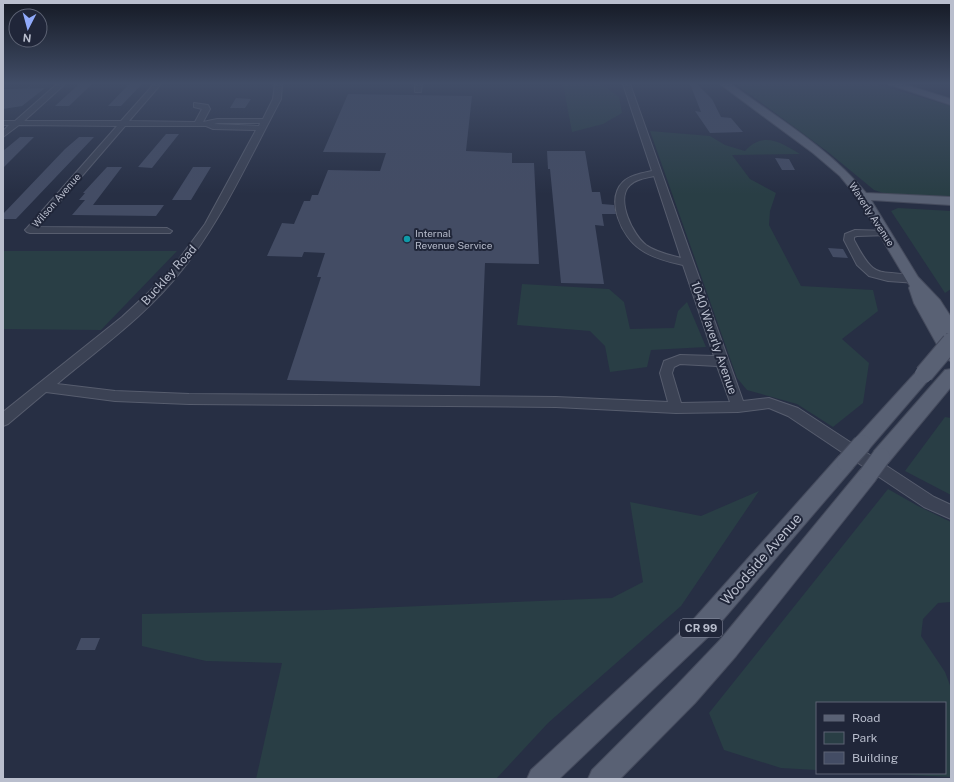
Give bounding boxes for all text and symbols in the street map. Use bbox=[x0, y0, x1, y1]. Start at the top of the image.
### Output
north arrow bbox=[8, 8, 48, 48]
text: N bbox=[22, 32, 32, 44]
street label: Wilson Avenue bbox=[29, 170, 83, 230]
street label: Waverly Avenue bbox=[847, 180, 897, 249]
place label: Internal Revenue Service bbox=[415, 227, 493, 251]
marker: Internal Revenue Service bbox=[402, 234, 412, 244]
street label: Buckley Road bbox=[138, 242, 200, 308]
street label: 1040 Waverly Avenue bbox=[688, 280, 740, 396]
street label: Woodside Avenue bbox=[717, 510, 805, 608]
road number: CR 99 bbox=[680, 619, 722, 637]
legend bbox=[816, 702, 946, 774]
text: Road bbox=[852, 711, 880, 725]
text: Park bbox=[852, 731, 878, 745]
text: Building bbox=[852, 751, 898, 765]

